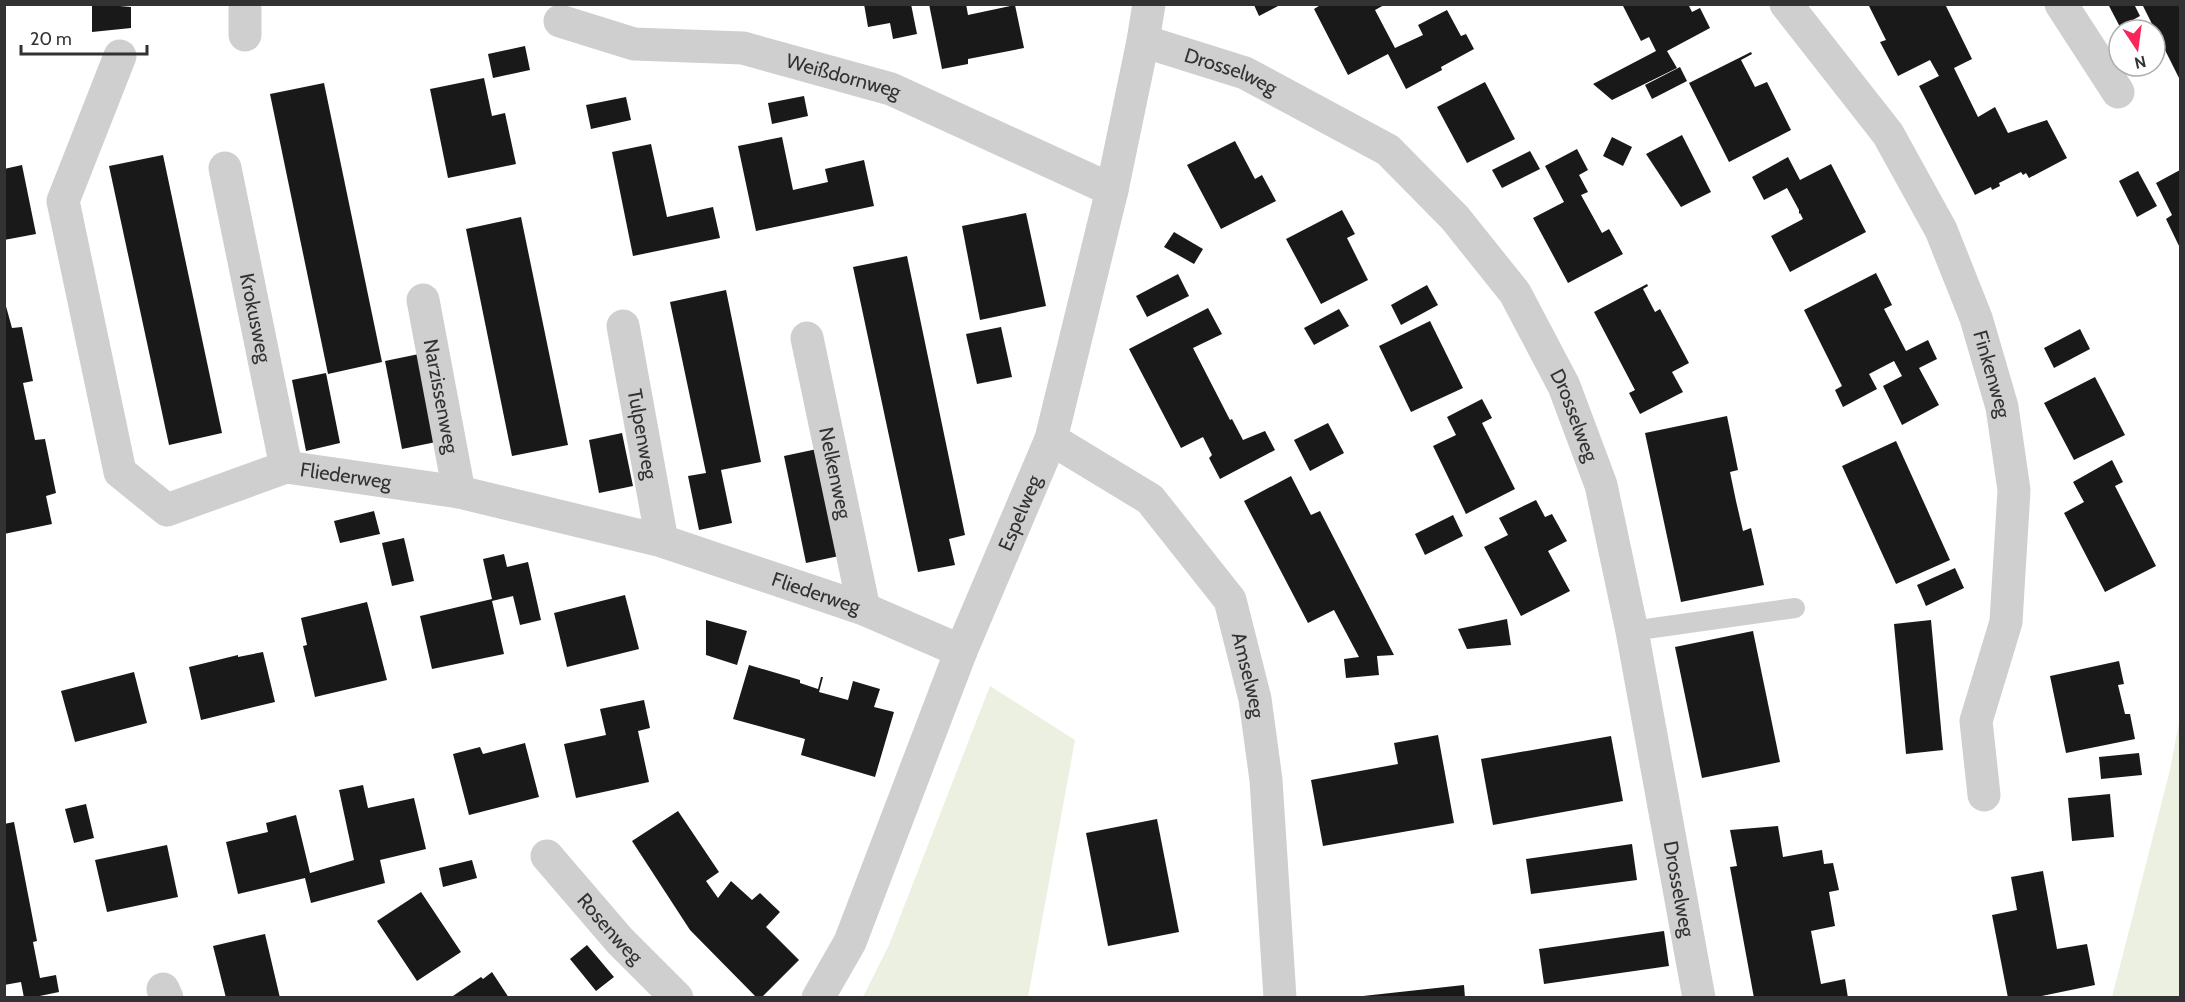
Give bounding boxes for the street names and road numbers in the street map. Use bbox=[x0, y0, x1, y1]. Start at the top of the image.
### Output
street label: Drosselweg bbox=[1182, 43, 1282, 101]
street label: Weißdornweg bbox=[783, 49, 906, 105]
street label: Krokusweg bbox=[235, 271, 277, 366]
street label: Finkenweg bbox=[1968, 327, 2016, 420]
street label: Narzissenweg bbox=[419, 337, 464, 457]
street label: Drosselweg bbox=[1545, 365, 1604, 466]
street label: Tulpenweg bbox=[623, 387, 663, 482]
street label: Nelkenweg bbox=[814, 425, 857, 522]
street label: Fliederweg bbox=[298, 457, 394, 494]
street label: Espelweg bbox=[993, 470, 1047, 554]
street label: Fliederweg bbox=[769, 567, 865, 619]
street label: Amselweg bbox=[1227, 630, 1270, 721]
street label: Drosselweg bbox=[1659, 839, 1700, 940]
street label: Rosenweg bbox=[572, 888, 649, 970]

